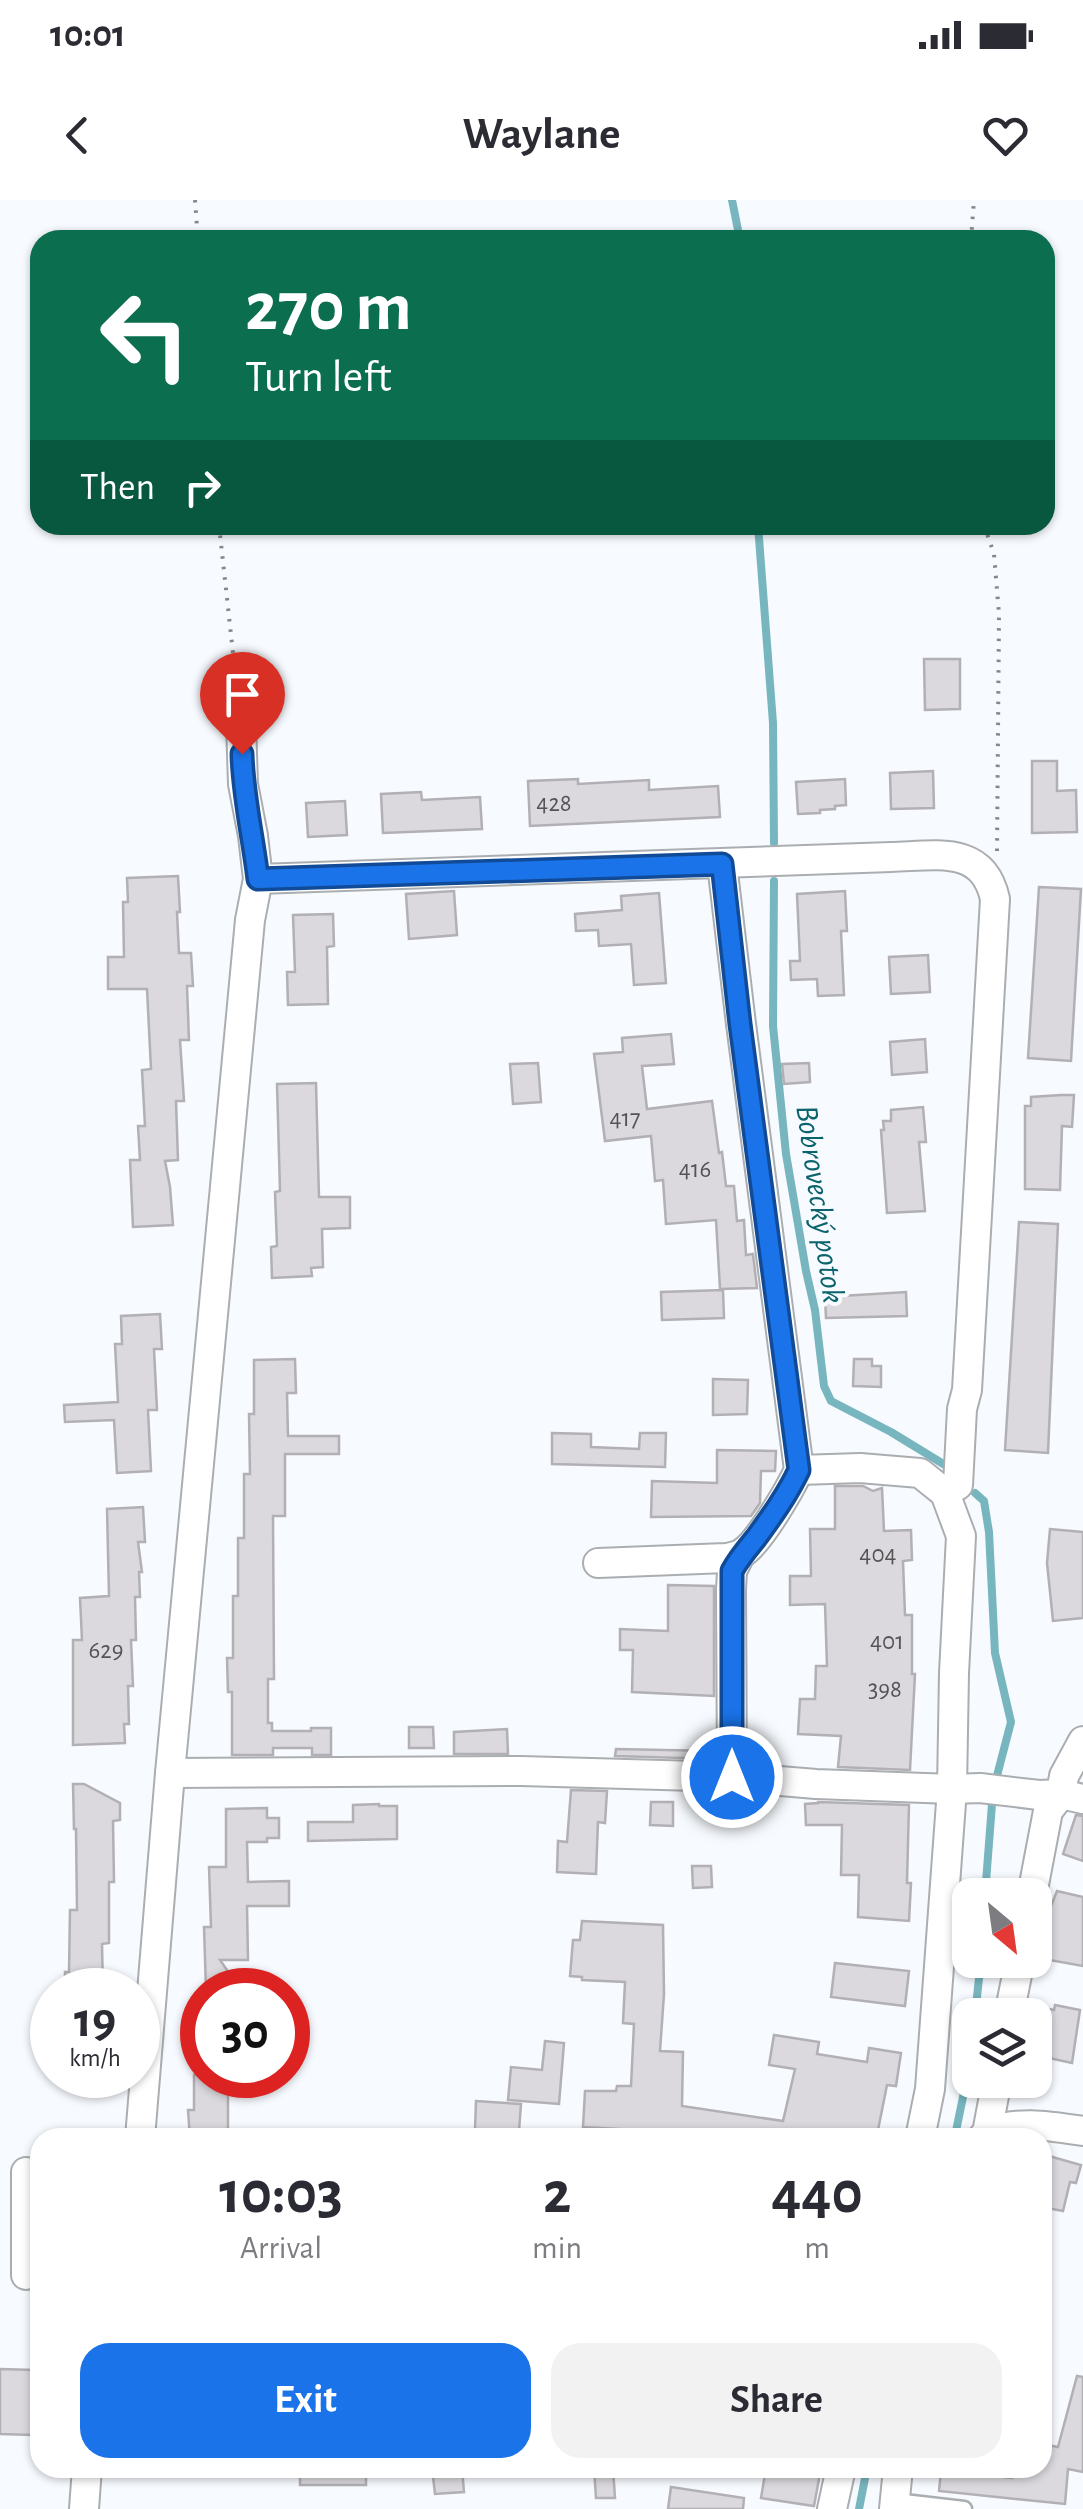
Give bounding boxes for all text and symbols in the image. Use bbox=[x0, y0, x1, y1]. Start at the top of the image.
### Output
text: 10:01 bbox=[50, 16, 126, 54]
icon: back bbox=[50, 108, 105, 163]
icon: heart bbox=[978, 108, 1033, 163]
text: Waylane bbox=[463, 112, 620, 157]
icon: left bbox=[80, 270, 210, 400]
text: 270 m bbox=[245, 273, 412, 343]
text: Turn left bbox=[245, 355, 392, 400]
icon: right bbox=[175, 460, 230, 515]
text: Then bbox=[80, 469, 155, 507]
pin bbox=[200, 652, 285, 755]
icon: arrive bbox=[215, 667, 270, 722]
house number: 428 bbox=[536, 791, 572, 816]
water label: Bobrovecký potok bbox=[789, 1103, 850, 1305]
house number: 417 bbox=[609, 1106, 641, 1131]
house number: 416 bbox=[679, 1157, 711, 1182]
house number: 404 bbox=[859, 1542, 897, 1567]
house number: 401 bbox=[870, 1629, 904, 1654]
house number: 629 bbox=[89, 1638, 123, 1663]
house number: 398 bbox=[868, 1677, 902, 1702]
position arrow bbox=[680, 1725, 784, 1829]
north arrow bbox=[952, 1878, 1052, 1978]
map controls bbox=[952, 1878, 1052, 2098]
speed limit sign: 30 bbox=[180, 1968, 310, 2098]
text: 19 bbox=[74, 1996, 116, 2046]
button: layers bbox=[952, 1998, 1052, 2098]
text: km/h bbox=[69, 2046, 121, 2071]
text: 10:03 bbox=[219, 2164, 343, 2224]
text: 2 bbox=[543, 2164, 571, 2224]
text: 440 bbox=[771, 2164, 863, 2224]
text: Arrival bbox=[240, 2232, 322, 2264]
text: min bbox=[532, 2232, 582, 2264]
text: m bbox=[804, 2232, 830, 2264]
button: Exit bbox=[80, 2343, 531, 2458]
button: Share bbox=[551, 2343, 1002, 2458]

